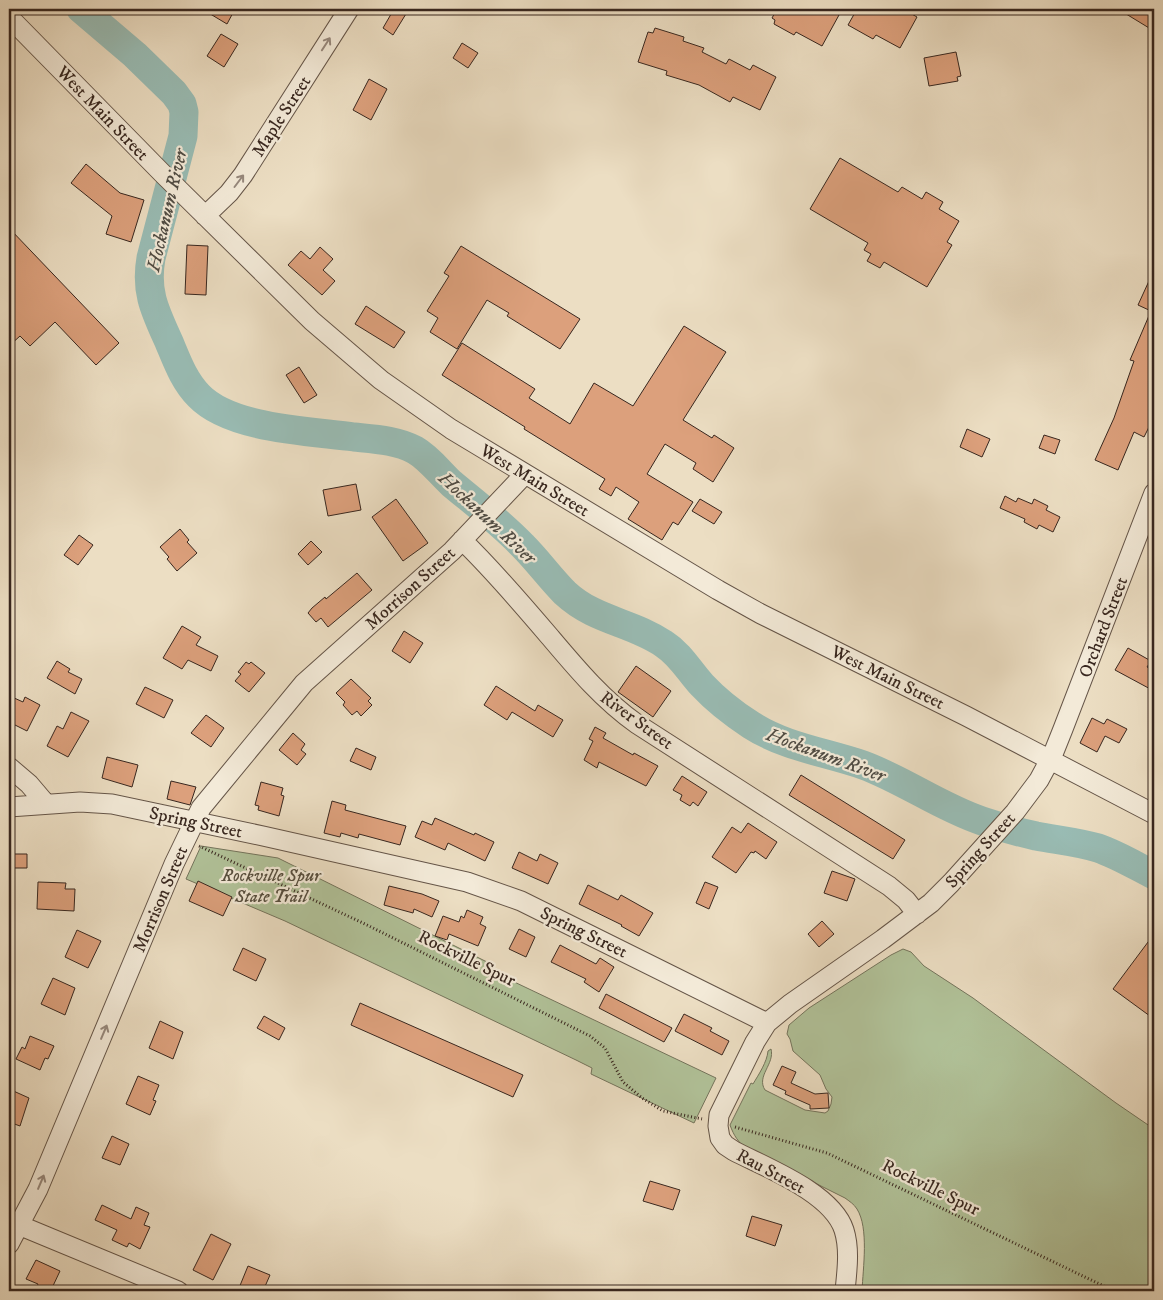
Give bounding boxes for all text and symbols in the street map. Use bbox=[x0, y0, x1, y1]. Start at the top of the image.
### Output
one-way arrow bbox=[322, 38, 332, 52]
street label: West Main Street bbox=[51, 61, 153, 166]
street label: Maple Street bbox=[247, 72, 316, 161]
water label: Hockanum River bbox=[142, 145, 193, 275]
one-way arrow bbox=[233, 175, 244, 188]
street label: West Main Street bbox=[475, 439, 593, 522]
water label: Hockanum River bbox=[433, 466, 542, 571]
street label: Morrison Street bbox=[361, 542, 460, 635]
street label: Orchard Street bbox=[1075, 574, 1133, 681]
street label: West Main Street bbox=[826, 641, 948, 715]
street label: River Street bbox=[596, 687, 677, 755]
water label: Hockanum River bbox=[762, 723, 890, 788]
street label: Spring Street bbox=[147, 802, 244, 844]
street label: Spring Street bbox=[941, 808, 1021, 893]
street label: Morrison Street bbox=[129, 843, 193, 956]
park label: Rockville Spur State Trail bbox=[220, 865, 322, 908]
street label: Spring Street bbox=[536, 902, 631, 964]
street label: Rockville Spur bbox=[414, 926, 519, 992]
one-way arrow bbox=[99, 1025, 109, 1040]
street label: Rau Street bbox=[732, 1145, 809, 1199]
street label: Rockville Spur bbox=[878, 1155, 983, 1221]
one-way arrow bbox=[36, 1175, 46, 1190]

